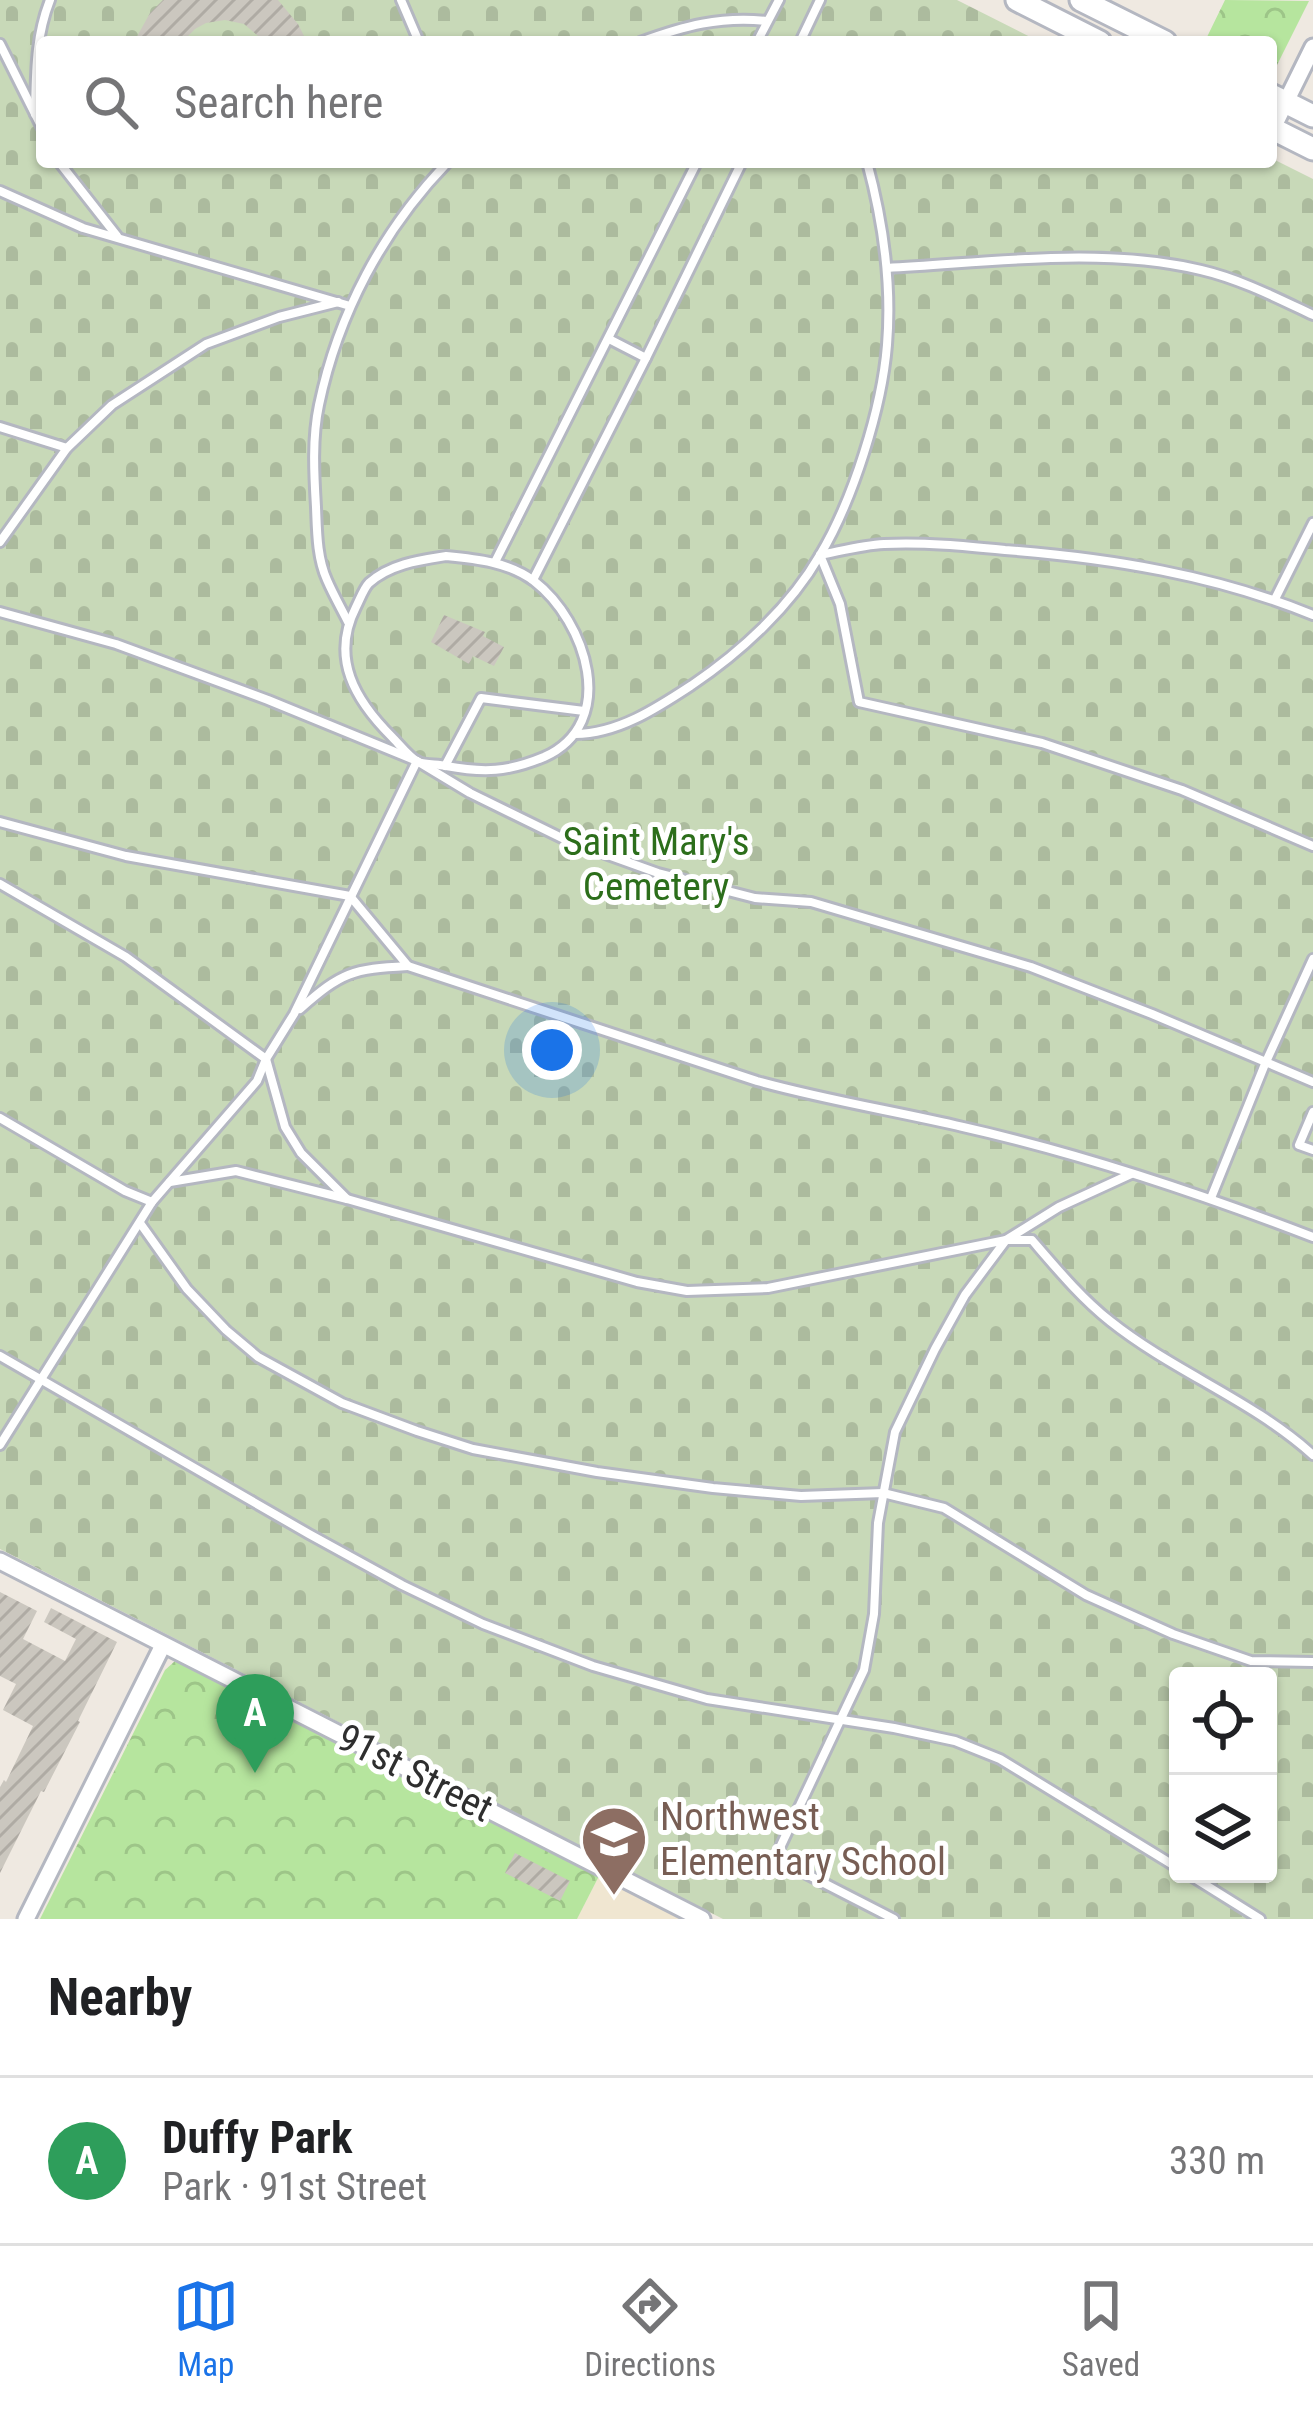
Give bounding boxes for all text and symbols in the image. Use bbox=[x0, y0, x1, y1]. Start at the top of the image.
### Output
search box bbox=[36, 36, 1277, 168]
icon: search bbox=[78, 69, 144, 135]
text: Search here bbox=[174, 76, 383, 129]
park label: Saint Mary's Cemetery bbox=[562, 819, 750, 910]
your location bbox=[522, 1020, 582, 1080]
map controls bbox=[1169, 1667, 1277, 1883]
button: locate bbox=[1169, 1667, 1277, 1775]
pin: A bbox=[216, 1674, 294, 1773]
street label: 91st Street bbox=[330, 1714, 500, 1832]
button: layers bbox=[1169, 1775, 1277, 1883]
place label: Northwest Elementary School bbox=[660, 1794, 946, 1885]
school or university icon: Northwest Elementary School bbox=[579, 1804, 649, 1898]
text: Nearby bbox=[48, 1968, 192, 2027]
text: Duffy Park bbox=[162, 2111, 352, 2164]
text: A bbox=[75, 2138, 99, 2184]
text: 330 m bbox=[1169, 2138, 1265, 2184]
text: Park · 91st Street bbox=[162, 2164, 427, 2210]
tab: Map bbox=[173, 2273, 239, 2384]
tab: Directions bbox=[584, 2273, 716, 2384]
tab: Saved bbox=[1062, 2273, 1140, 2384]

